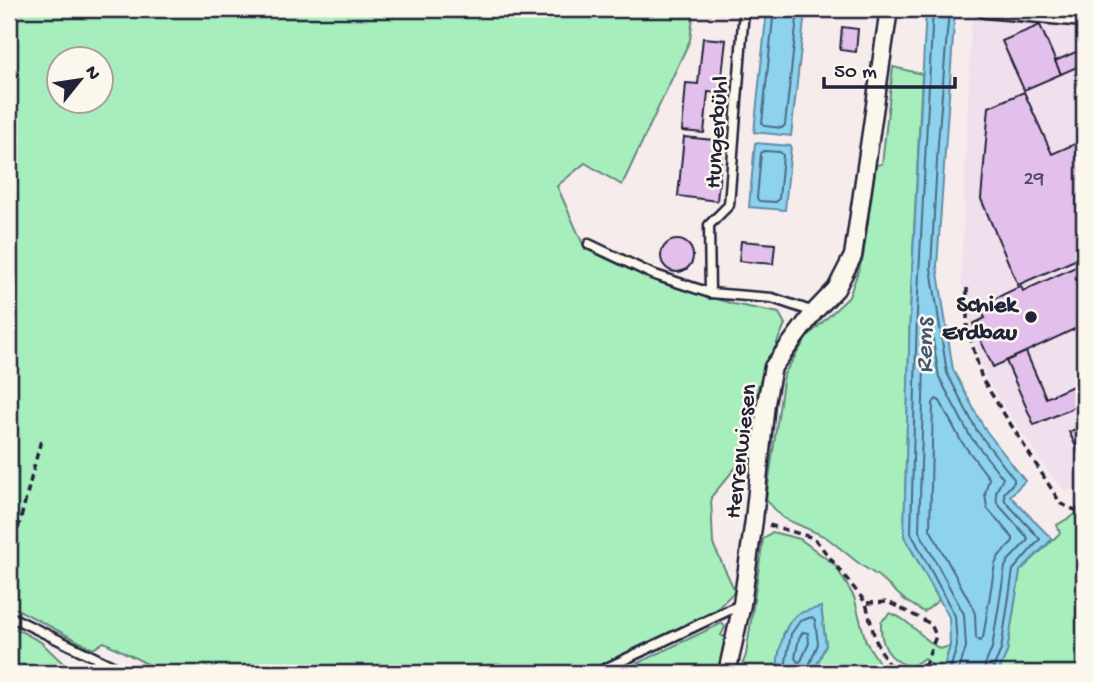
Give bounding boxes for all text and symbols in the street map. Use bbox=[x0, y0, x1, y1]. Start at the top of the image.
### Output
north arrow bbox=[46, 46, 116, 116]
scale bar bbox=[824, 46, 955, 90]
text: 50 m bbox=[834, 61, 877, 86]
text: N bbox=[79, 62, 105, 84]
street label: Hungerbühl bbox=[700, 75, 737, 190]
house number: 29 bbox=[1024, 168, 1045, 193]
place label: Schiek Erdbau bbox=[942, 292, 1020, 349]
marker: Schiek Erdbau bbox=[1023, 309, 1039, 325]
water label: Rems bbox=[911, 316, 942, 374]
street label: Herrenwiesen bbox=[720, 382, 765, 521]

